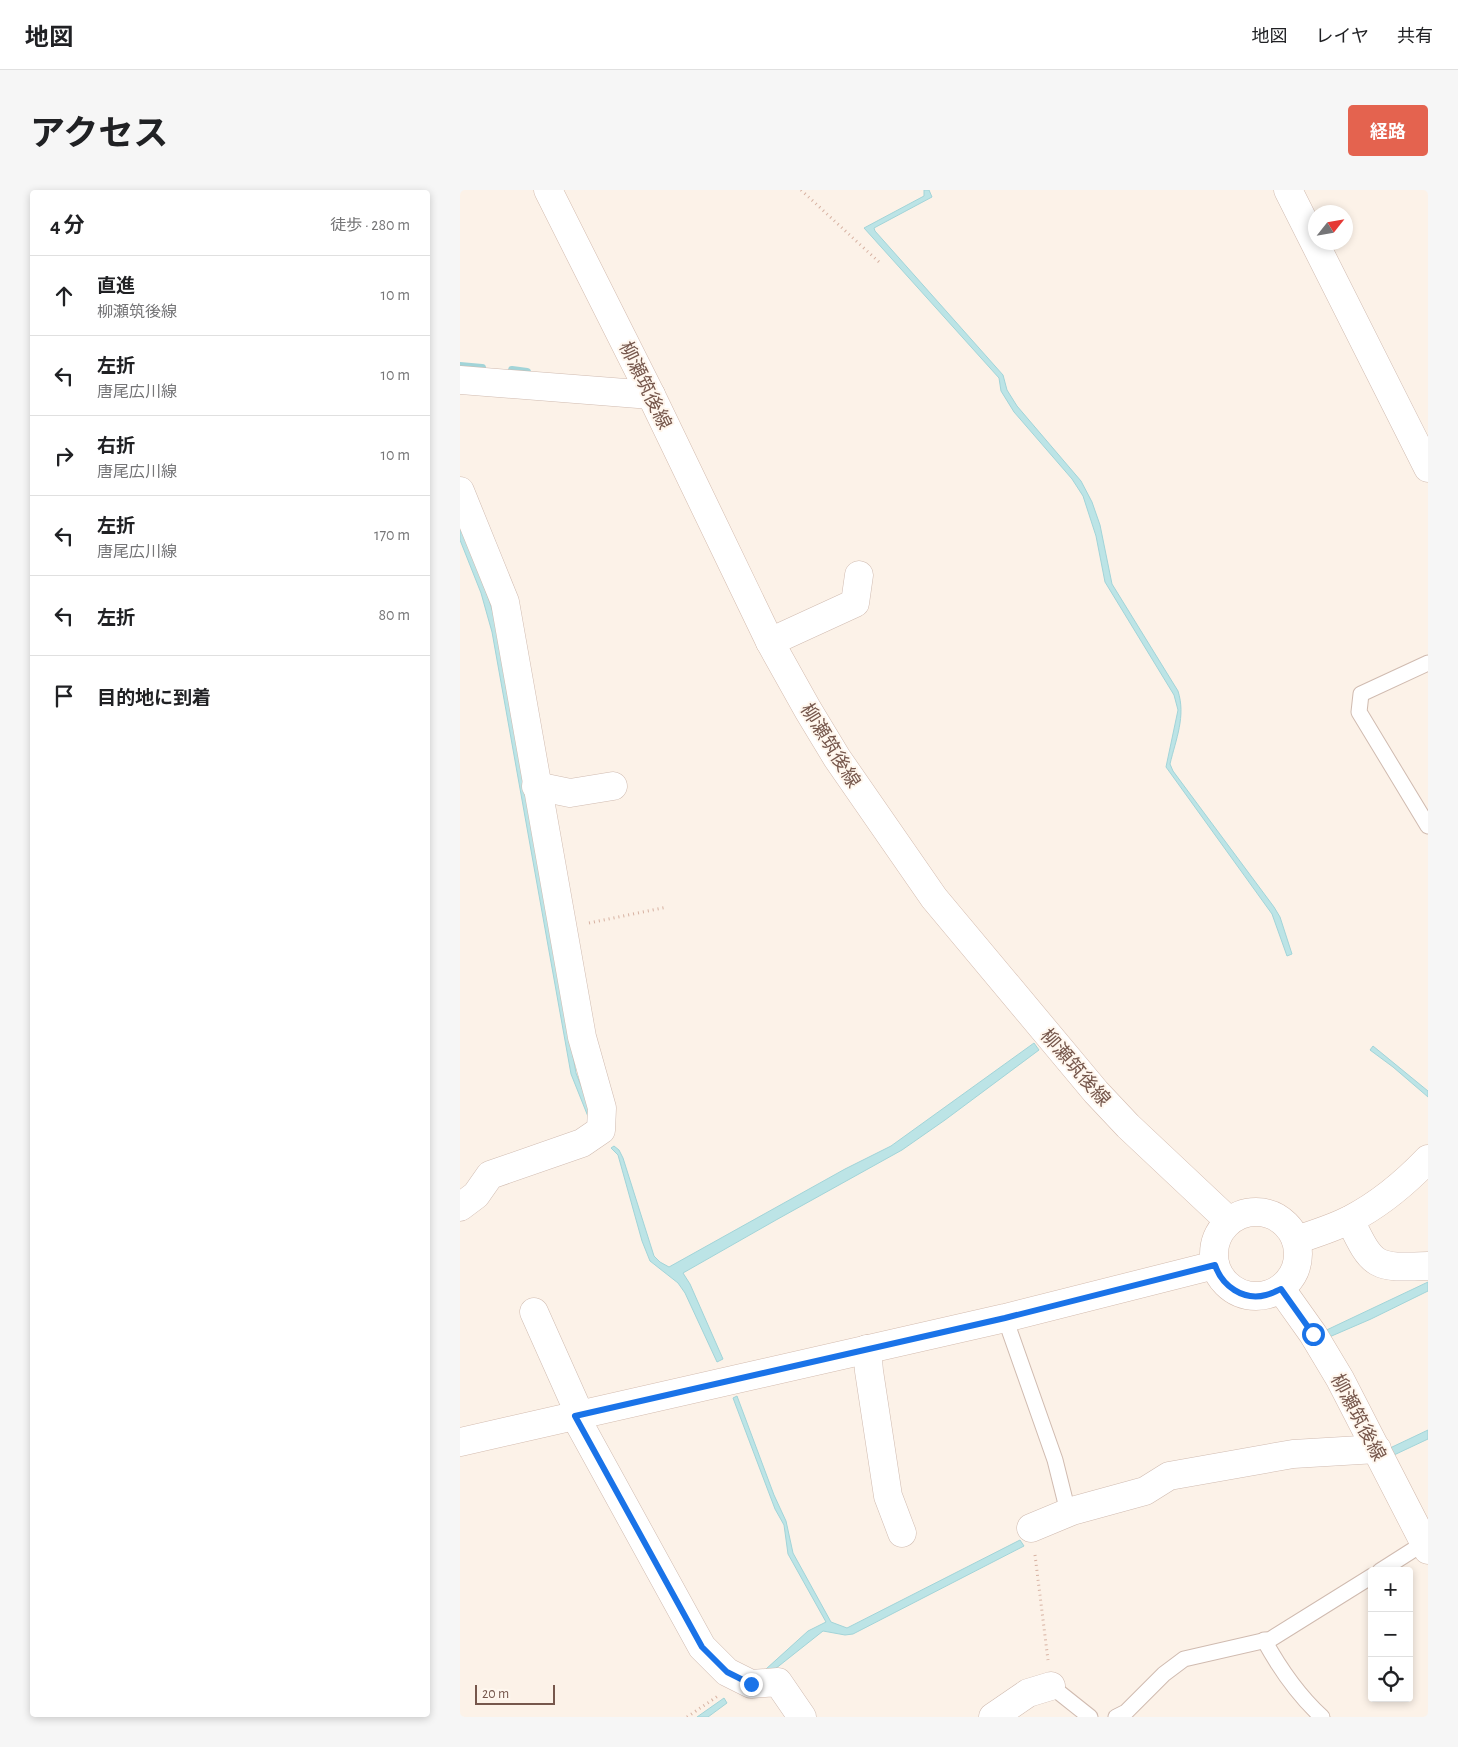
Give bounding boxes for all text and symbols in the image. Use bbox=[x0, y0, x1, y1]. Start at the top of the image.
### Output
text: 地図 bbox=[25, 26, 73, 50]
text: 地図 bbox=[1252, 28, 1288, 46]
text: レイヤ bbox=[1316, 28, 1369, 46]
text: 共有 bbox=[1397, 28, 1433, 46]
button: 経路 bbox=[1348, 105, 1428, 156]
text: アクセス bbox=[30, 117, 168, 152]
north arrow bbox=[1308, 205, 1353, 250]
text: 4 分 bbox=[50, 215, 85, 236]
text: 徒歩 · 280 m bbox=[330, 217, 410, 233]
text: 直進 bbox=[97, 277, 135, 296]
icon: ahead bbox=[50, 282, 78, 310]
text: 10 m bbox=[381, 287, 410, 303]
text: 柳瀬筑後線 bbox=[97, 304, 177, 320]
street label: 柳瀬筑後線 bbox=[615, 338, 676, 433]
text: 左折 bbox=[97, 357, 135, 376]
icon: left bbox=[50, 362, 78, 390]
text: 10 m bbox=[381, 367, 410, 383]
text: 唐尾広川線 bbox=[97, 384, 177, 400]
text: 右折 bbox=[97, 437, 135, 456]
icon: right bbox=[50, 442, 78, 470]
text: 10 m bbox=[381, 447, 410, 463]
text: 唐尾広川線 bbox=[97, 464, 177, 480]
text: 左折 bbox=[97, 517, 135, 536]
icon: left bbox=[50, 522, 78, 550]
text: 170 m bbox=[374, 527, 410, 543]
text: 唐尾広川線 bbox=[97, 544, 177, 560]
icon: left bbox=[50, 602, 78, 630]
text: 80 m bbox=[379, 607, 410, 623]
text: 左折 bbox=[97, 609, 135, 628]
icon: arrive bbox=[50, 682, 78, 710]
text: 目的地に到着 bbox=[97, 689, 211, 708]
street label: 柳瀬筑後線 bbox=[796, 699, 865, 791]
street label: 柳瀬筑後線 bbox=[1037, 1025, 1115, 1110]
route start bbox=[1302, 1323, 1325, 1346]
street label: 柳瀬筑後線 bbox=[1327, 1370, 1390, 1464]
map controls bbox=[1368, 1567, 1413, 1702]
button: + bbox=[1368, 1567, 1413, 1612]
button: − bbox=[1368, 1612, 1413, 1657]
button: locate bbox=[1368, 1657, 1413, 1702]
route end bbox=[740, 1673, 763, 1696]
scale bar bbox=[475, 1682, 555, 1705]
text: 20 m bbox=[482, 1687, 509, 1701]

